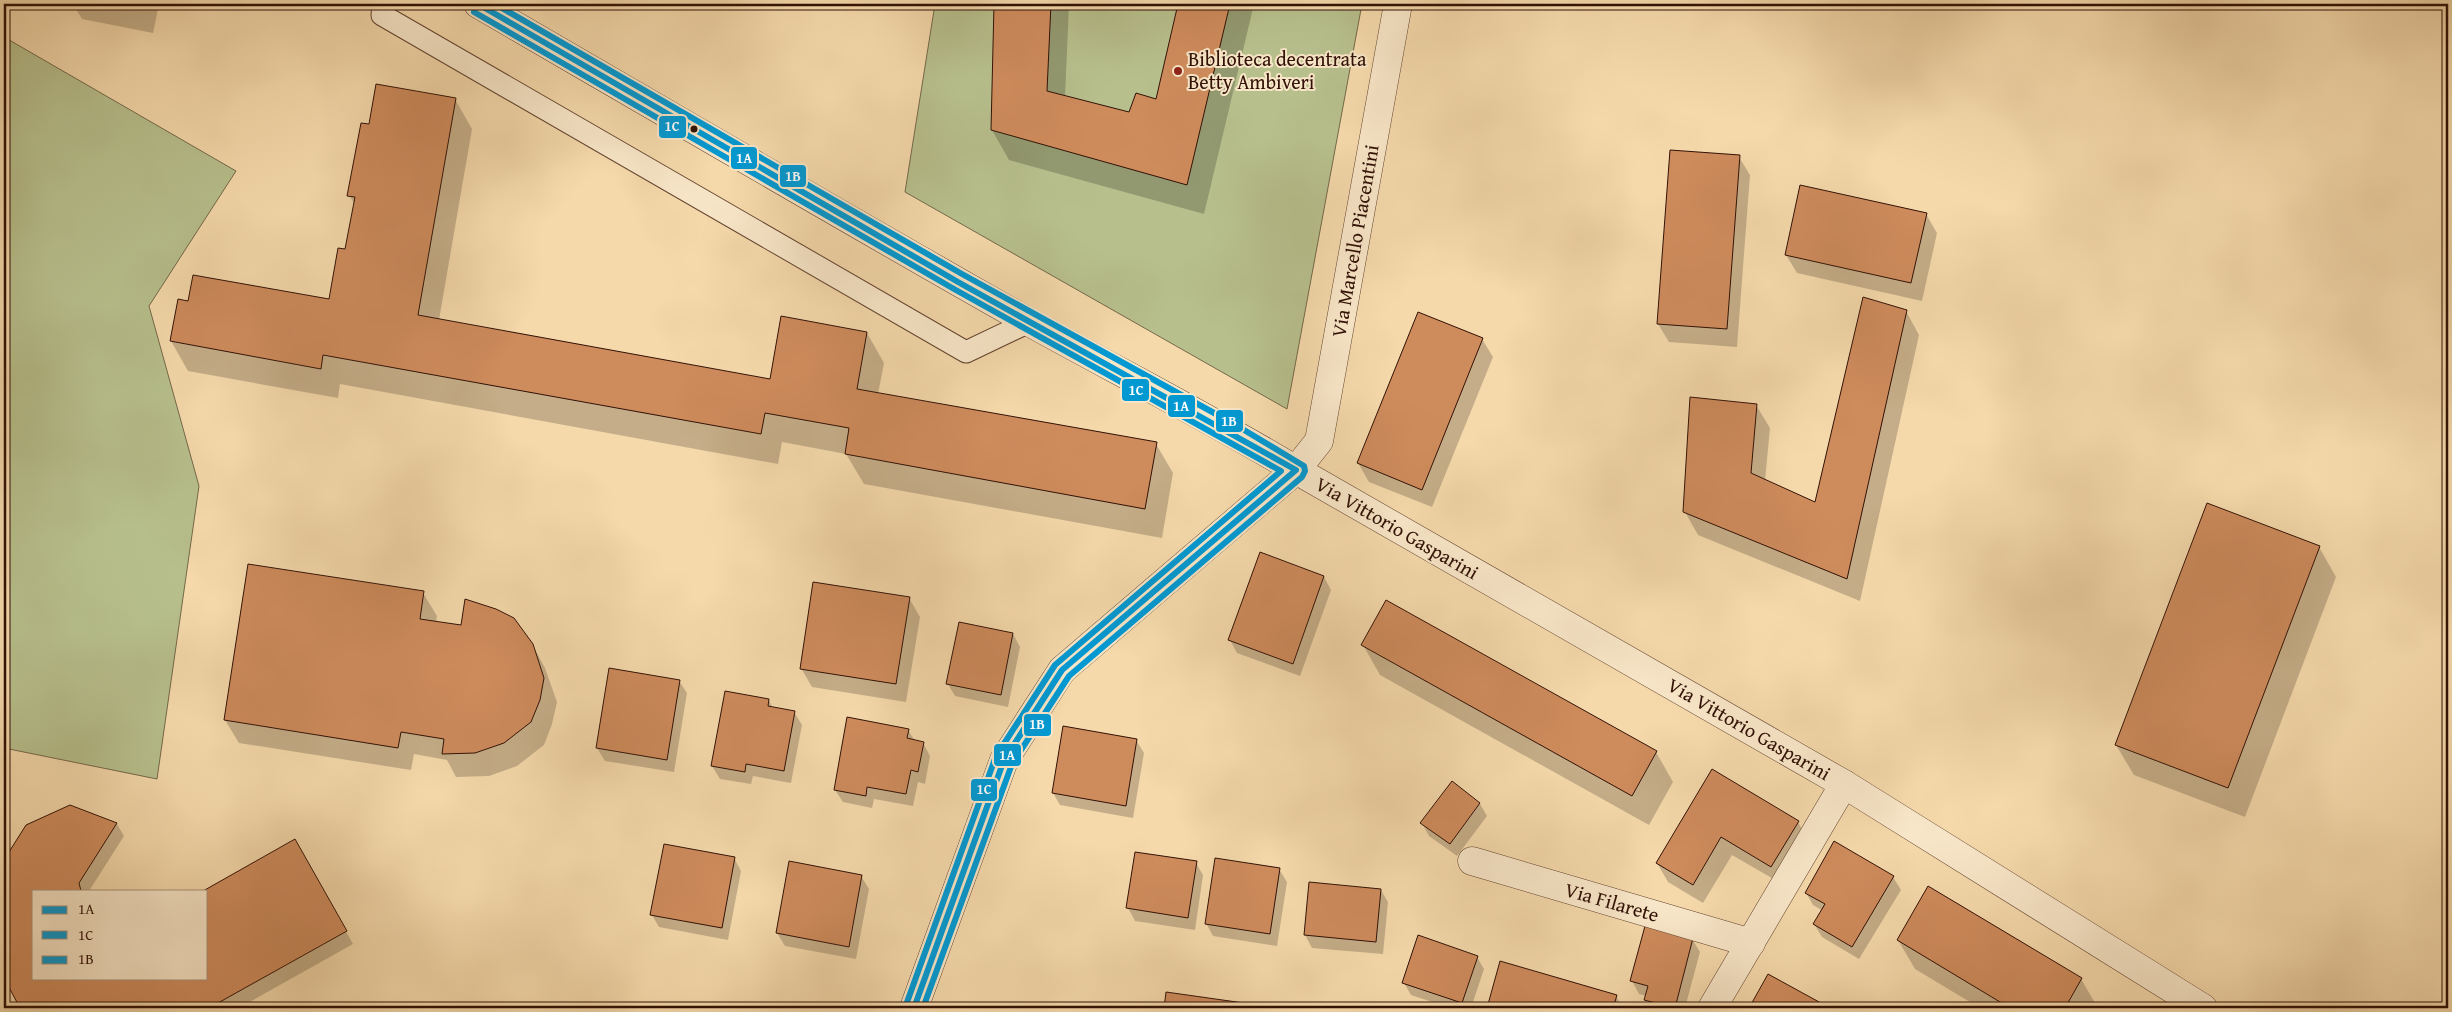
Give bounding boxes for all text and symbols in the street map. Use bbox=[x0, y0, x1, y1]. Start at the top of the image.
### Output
place label: Biblioteca decentrata Betty Ambiveri bbox=[1188, 44, 1367, 96]
marker: Biblioteca decentrata Betty Ambiveri bbox=[1172, 65, 1184, 77]
line badge: 1C bbox=[658, 115, 687, 139]
text: 1C bbox=[664, 116, 680, 136]
unlabelled marker bbox=[689, 124, 699, 134]
street label: Via Marcello Piacentini bbox=[1323, 142, 1386, 340]
line badge: 1A bbox=[730, 146, 758, 170]
text: 1A bbox=[736, 148, 752, 168]
line badge: 1B bbox=[779, 164, 807, 188]
text: 1B bbox=[785, 166, 801, 186]
line badge: 1C bbox=[1121, 378, 1150, 402]
text: 1C bbox=[1128, 380, 1144, 400]
line badge: 1A bbox=[1167, 394, 1196, 418]
text: 1A bbox=[1173, 396, 1189, 416]
line badge: 1B bbox=[1215, 409, 1244, 433]
text: 1B bbox=[1221, 411, 1237, 431]
street label: Via Vittorio Gasparini bbox=[1310, 469, 1485, 586]
street label: Via Vittorio Gasparini bbox=[1662, 670, 1837, 787]
line badge: 1B bbox=[1023, 713, 1052, 737]
text: 1B bbox=[1029, 714, 1045, 734]
line badge: 1A bbox=[993, 743, 1022, 767]
text: 1A bbox=[999, 745, 1015, 765]
line badge: 1C bbox=[970, 778, 998, 802]
text: 1C bbox=[976, 779, 992, 799]
street label: Via Filarete bbox=[1562, 874, 1663, 929]
legend bbox=[32, 890, 208, 980]
text: 1A bbox=[78, 898, 94, 919]
text: 1C bbox=[78, 924, 93, 945]
text: 1B bbox=[78, 948, 94, 969]

